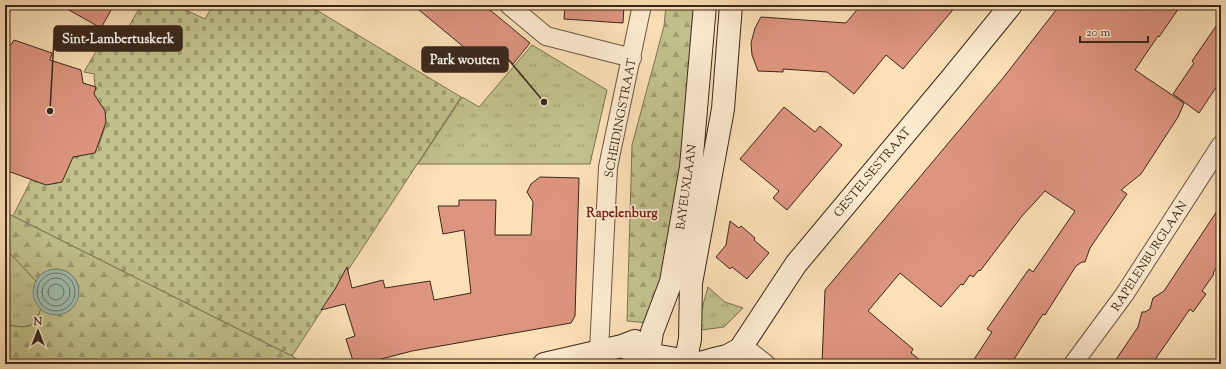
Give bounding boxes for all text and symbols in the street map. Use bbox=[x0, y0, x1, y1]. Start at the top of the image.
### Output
scale bar bbox=[1080, 18, 1148, 44]
text: 20 m bbox=[1086, 24, 1111, 42]
callout: Sint-Lambertuskerk bbox=[54, 26, 182, 51]
text: Sint-Lambertuskerk bbox=[62, 31, 175, 49]
callout: Park wouten bbox=[422, 47, 508, 72]
text: Park wouten bbox=[430, 52, 500, 70]
street label: SCHEIDINGSTRAAT bbox=[601, 56, 642, 180]
street label: GESTELSESTRAAT bbox=[830, 123, 916, 222]
street label: BAYEUXLAAN bbox=[672, 143, 702, 231]
street label: RAPELENBURGLAAN bbox=[1107, 198, 1193, 315]
district label: Rapelenburg bbox=[586, 205, 658, 223]
north arrow bbox=[18, 311, 58, 351]
text: N bbox=[33, 314, 43, 330]

